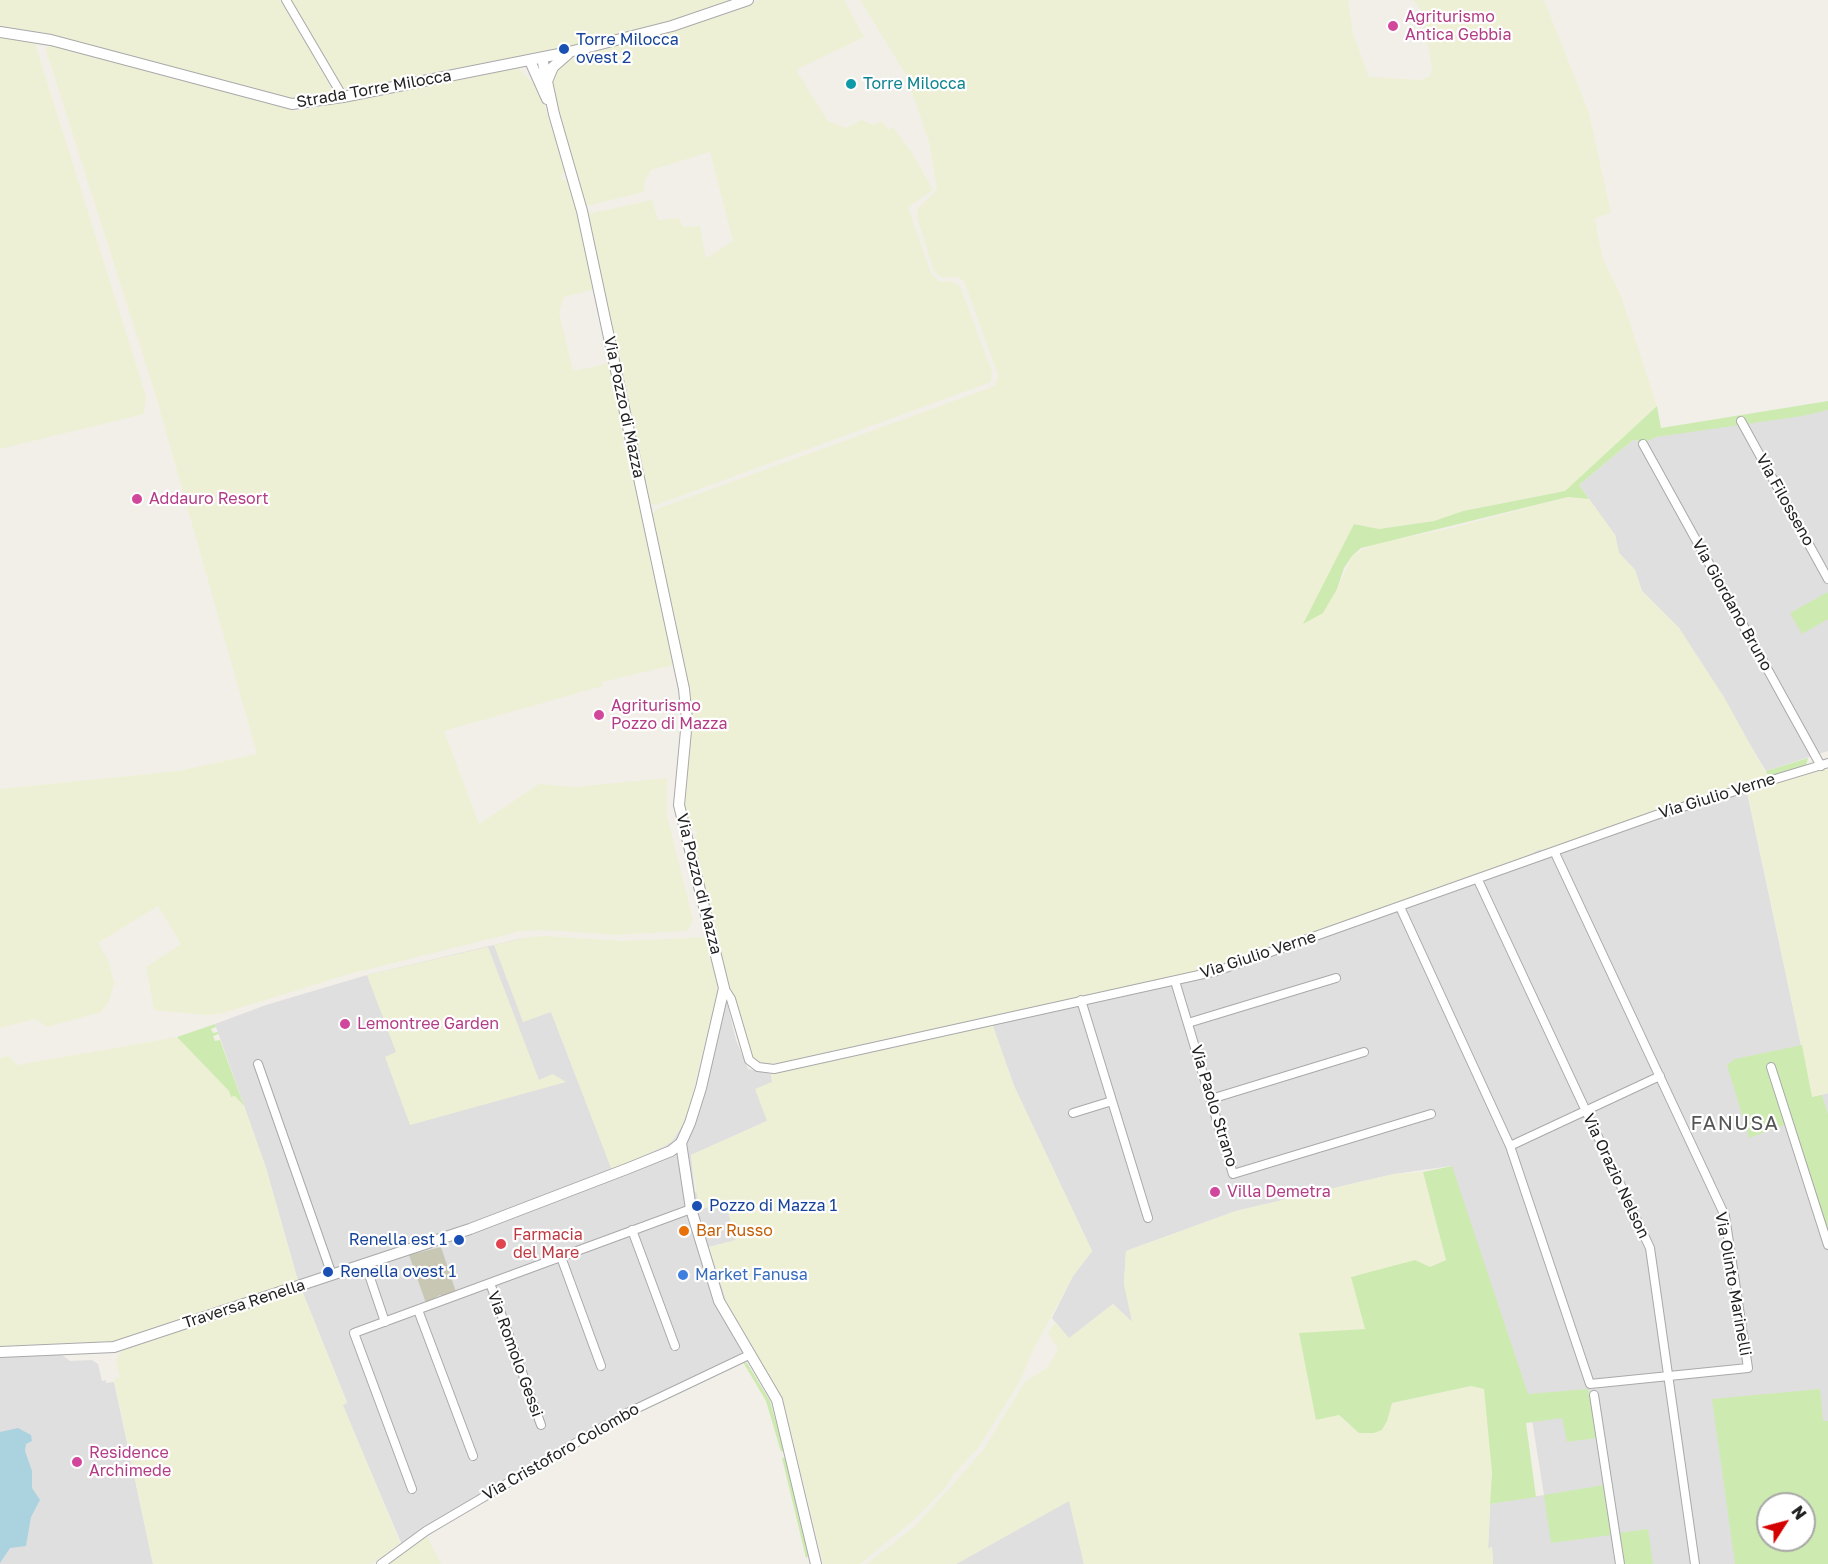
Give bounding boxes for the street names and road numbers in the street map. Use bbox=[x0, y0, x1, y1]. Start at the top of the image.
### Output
street label: Strada Torre Milocca bbox=[295, 66, 453, 112]
street label: Via Pozzo di Mazza bbox=[600, 334, 648, 480]
street label: Via Filosseno bbox=[1752, 451, 1818, 549]
street label: Via Giordano Bruno bbox=[1688, 536, 1776, 674]
street label: Via Giulio Verne bbox=[1656, 769, 1778, 823]
street label: Via Pozzo di Mazza bbox=[672, 812, 726, 956]
street label: Via Giulio Verne bbox=[1198, 927, 1318, 983]
street label: Via Paolo Strano bbox=[1186, 1043, 1242, 1169]
street label: Via Orazio Nelson bbox=[1579, 1111, 1653, 1241]
street label: Via Olinto Marinelli bbox=[1711, 1210, 1755, 1358]
street label: Traversa Renella bbox=[180, 1275, 308, 1333]
street label: Via Romolo Gessi bbox=[483, 1288, 547, 1420]
street label: Via Cristoforo Colombo bbox=[479, 1399, 643, 1505]

